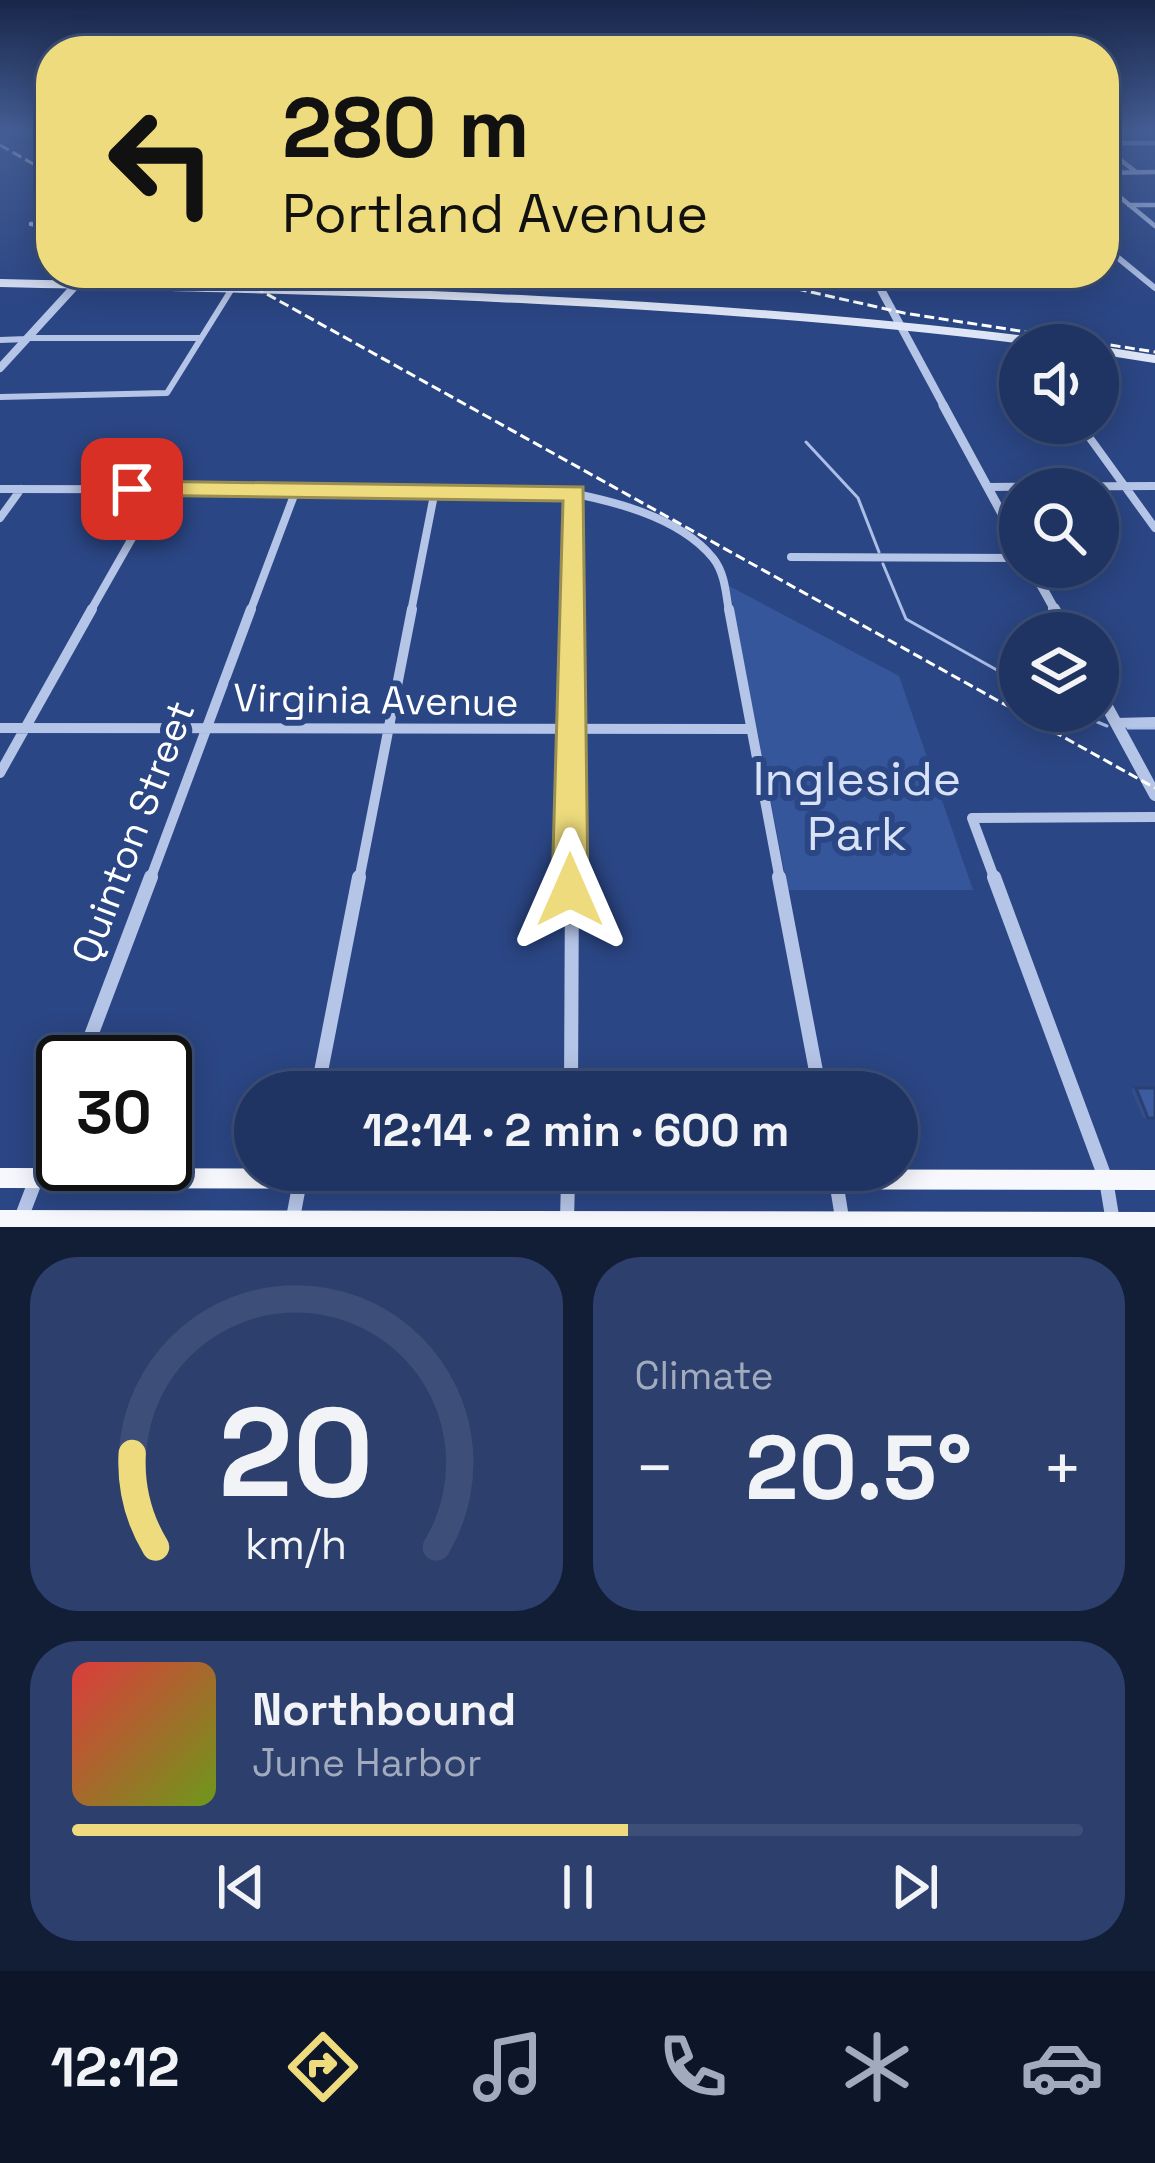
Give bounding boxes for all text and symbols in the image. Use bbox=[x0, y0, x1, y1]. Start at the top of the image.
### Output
text: 280 m bbox=[282, 74, 530, 182]
icon: left bbox=[84, 84, 240, 240]
text: Portland Avenue bbox=[282, 179, 708, 248]
map controls bbox=[999, 324, 1119, 732]
button: sound bbox=[999, 324, 1119, 444]
pin bbox=[81, 438, 183, 540]
icon: arrive bbox=[99, 456, 165, 522]
button: search bbox=[999, 468, 1119, 588]
button: layers bbox=[999, 612, 1119, 732]
street label: Virginia Avenue bbox=[233, 673, 519, 727]
street label: Quinton Street bbox=[60, 694, 206, 970]
park label: Ingleside Park bbox=[753, 748, 961, 864]
position arrow bbox=[507, 827, 633, 953]
speed limit sign: 30 bbox=[36, 1035, 192, 1191]
text: 12:14 · 2 min · 600 m bbox=[362, 1102, 790, 1159]
text: Climate bbox=[635, 1351, 774, 1400]
text: 20 bbox=[219, 1373, 374, 1532]
text: 20.5° bbox=[745, 1410, 972, 1525]
text: − bbox=[635, 1426, 675, 1510]
text: + bbox=[1042, 1426, 1083, 1510]
text: km/h bbox=[245, 1517, 347, 1572]
text: Northbound bbox=[252, 1681, 516, 1738]
text: June Harbor bbox=[252, 1738, 482, 1787]
icon: previous bbox=[208, 1854, 274, 1920]
icon: pause bbox=[545, 1854, 611, 1920]
icon: next bbox=[882, 1854, 948, 1920]
icon: directions bbox=[281, 2025, 365, 2109]
icon: music bbox=[466, 2025, 550, 2109]
icon: phone bbox=[651, 2025, 735, 2109]
icon: climate bbox=[835, 2025, 919, 2109]
icon: car bbox=[1020, 2025, 1104, 2109]
text: 12:12 bbox=[50, 2033, 180, 2102]

